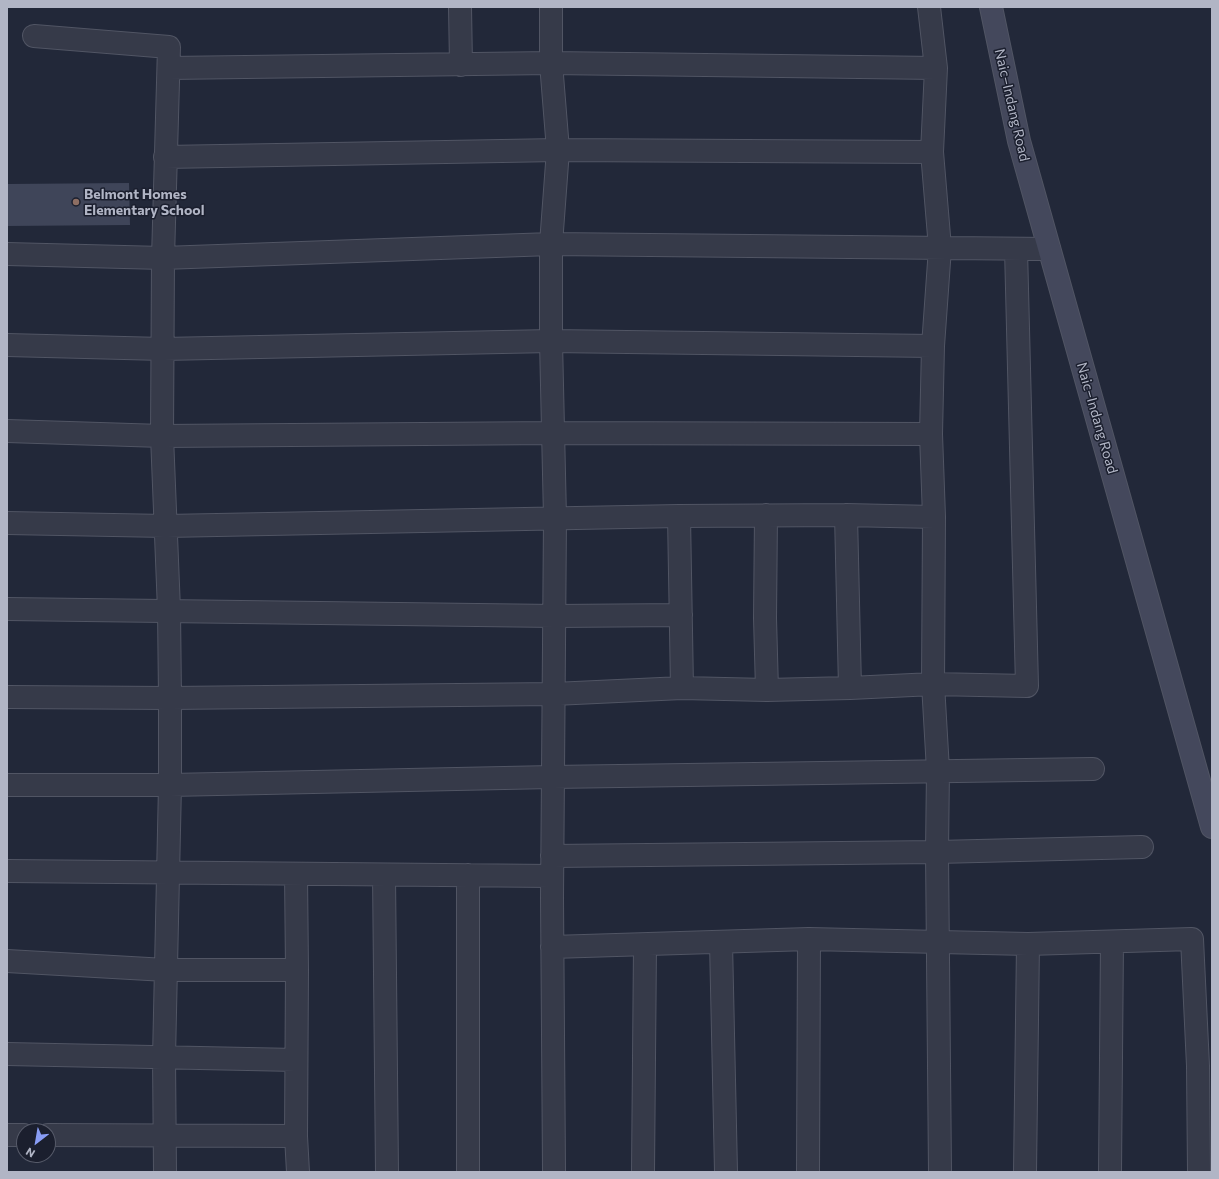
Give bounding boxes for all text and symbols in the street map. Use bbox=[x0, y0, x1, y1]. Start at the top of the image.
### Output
street label: Naic–Indang Road bbox=[991, 47, 1033, 163]
place label: Belmont Homes Elementary School bbox=[84, 186, 204, 218]
marker: Belmont Homes Elementary School bbox=[71, 197, 81, 207]
street label: Naic–Indang Road bbox=[1073, 360, 1121, 476]
north arrow bbox=[16, 1123, 56, 1163]
text: N bbox=[23, 1145, 37, 1161]

